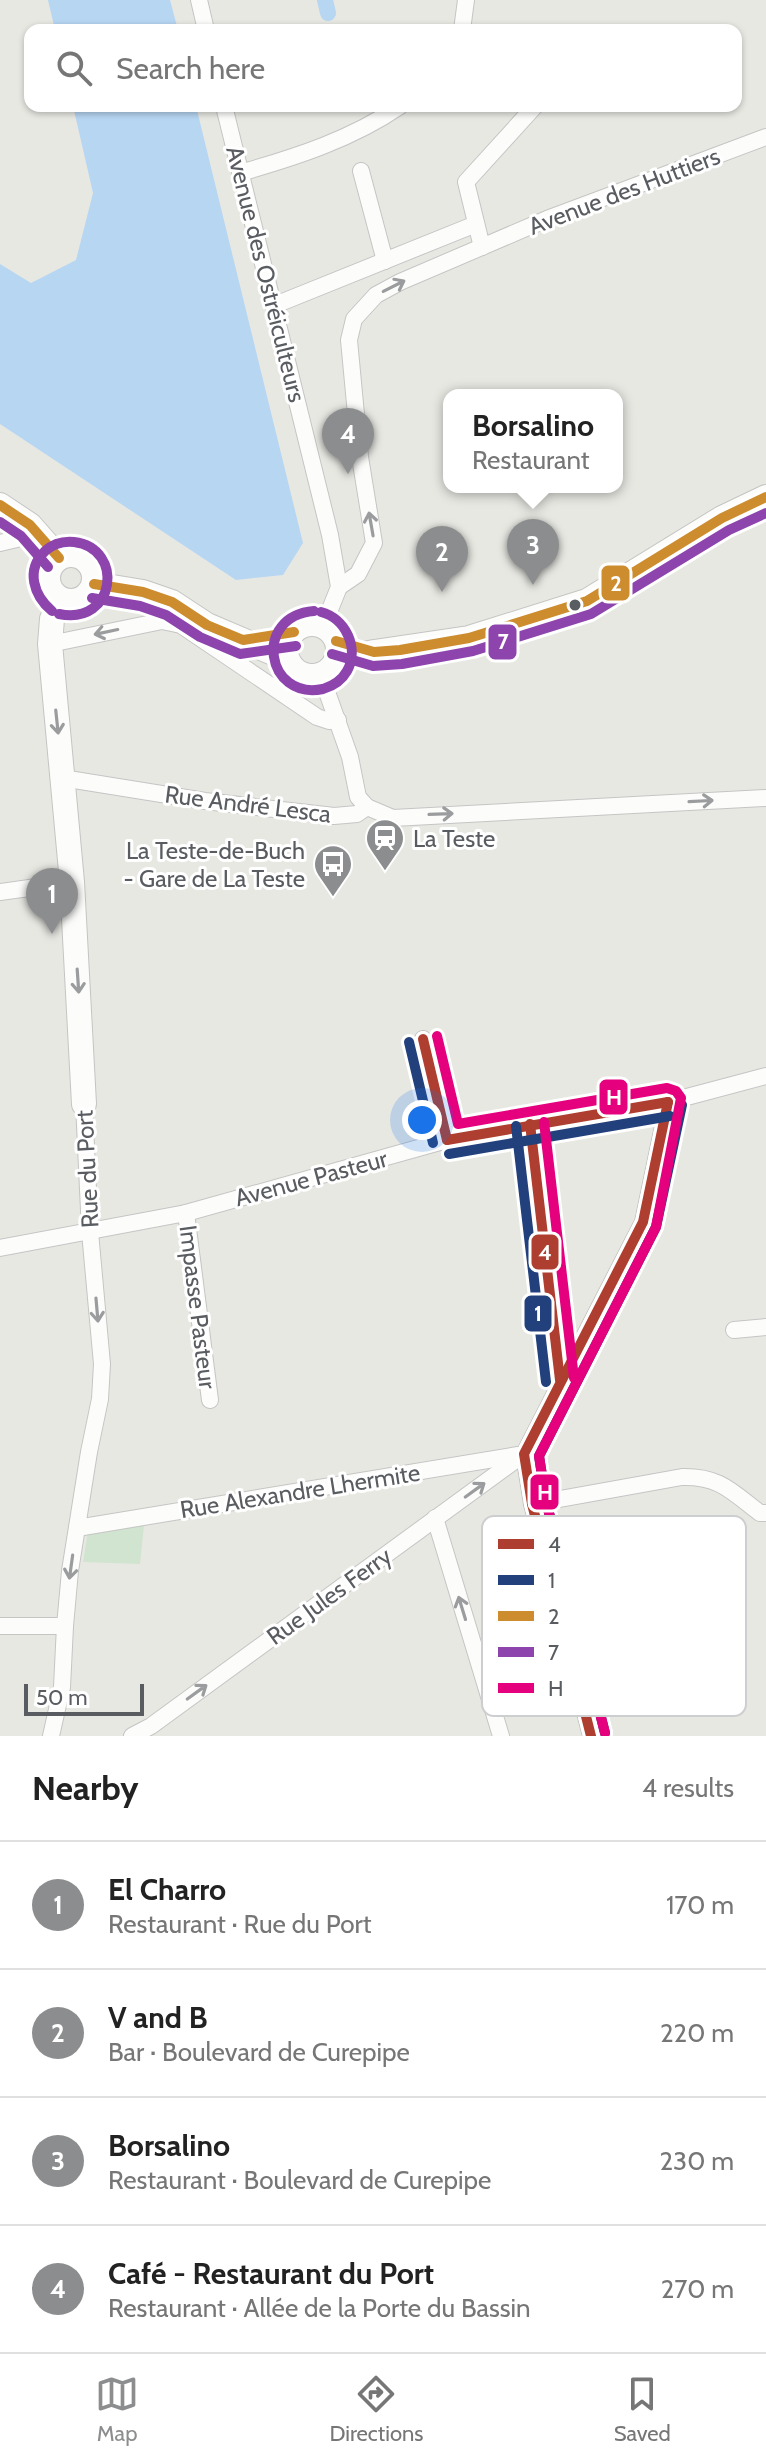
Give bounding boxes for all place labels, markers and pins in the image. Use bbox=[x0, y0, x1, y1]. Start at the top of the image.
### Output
pin: 4 bbox=[322, 408, 374, 474]
pin: 3 bbox=[507, 519, 559, 585]
pin: 2 bbox=[416, 526, 468, 592]
unlabelled marker bbox=[567, 597, 583, 613]
station icon: La Teste bbox=[364, 817, 406, 872]
place label: La Teste bbox=[413, 824, 495, 853]
place label: La Teste-de-Buch - Gare de La Teste bbox=[123, 836, 305, 893]
bus stop icon: La Teste-de-Buch - Gare de La Teste bbox=[312, 843, 354, 898]
pin: 1 bbox=[26, 868, 78, 934]

